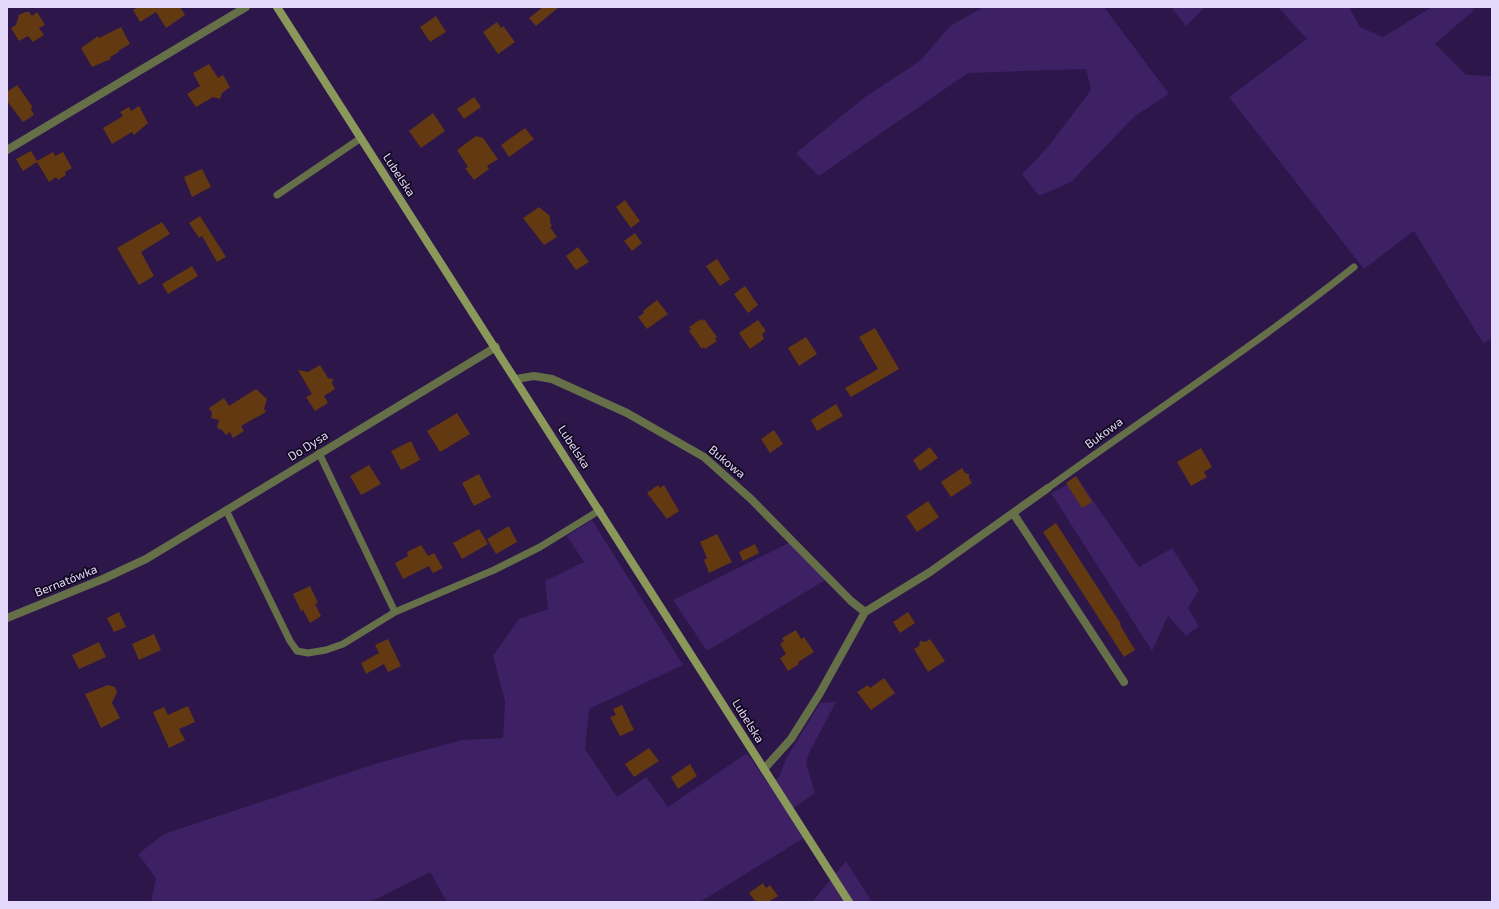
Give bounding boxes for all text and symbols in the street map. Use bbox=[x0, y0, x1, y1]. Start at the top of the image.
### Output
street label: Lubelska bbox=[381, 150, 419, 199]
street label: Bukowa bbox=[1082, 414, 1125, 451]
street label: Lubelska bbox=[556, 422, 594, 471]
street label: Do Dysa bbox=[285, 427, 330, 463]
street label: Bukowa bbox=[707, 442, 749, 481]
street label: Bernatówka bbox=[32, 561, 99, 599]
street label: Lubelska bbox=[730, 696, 768, 745]

